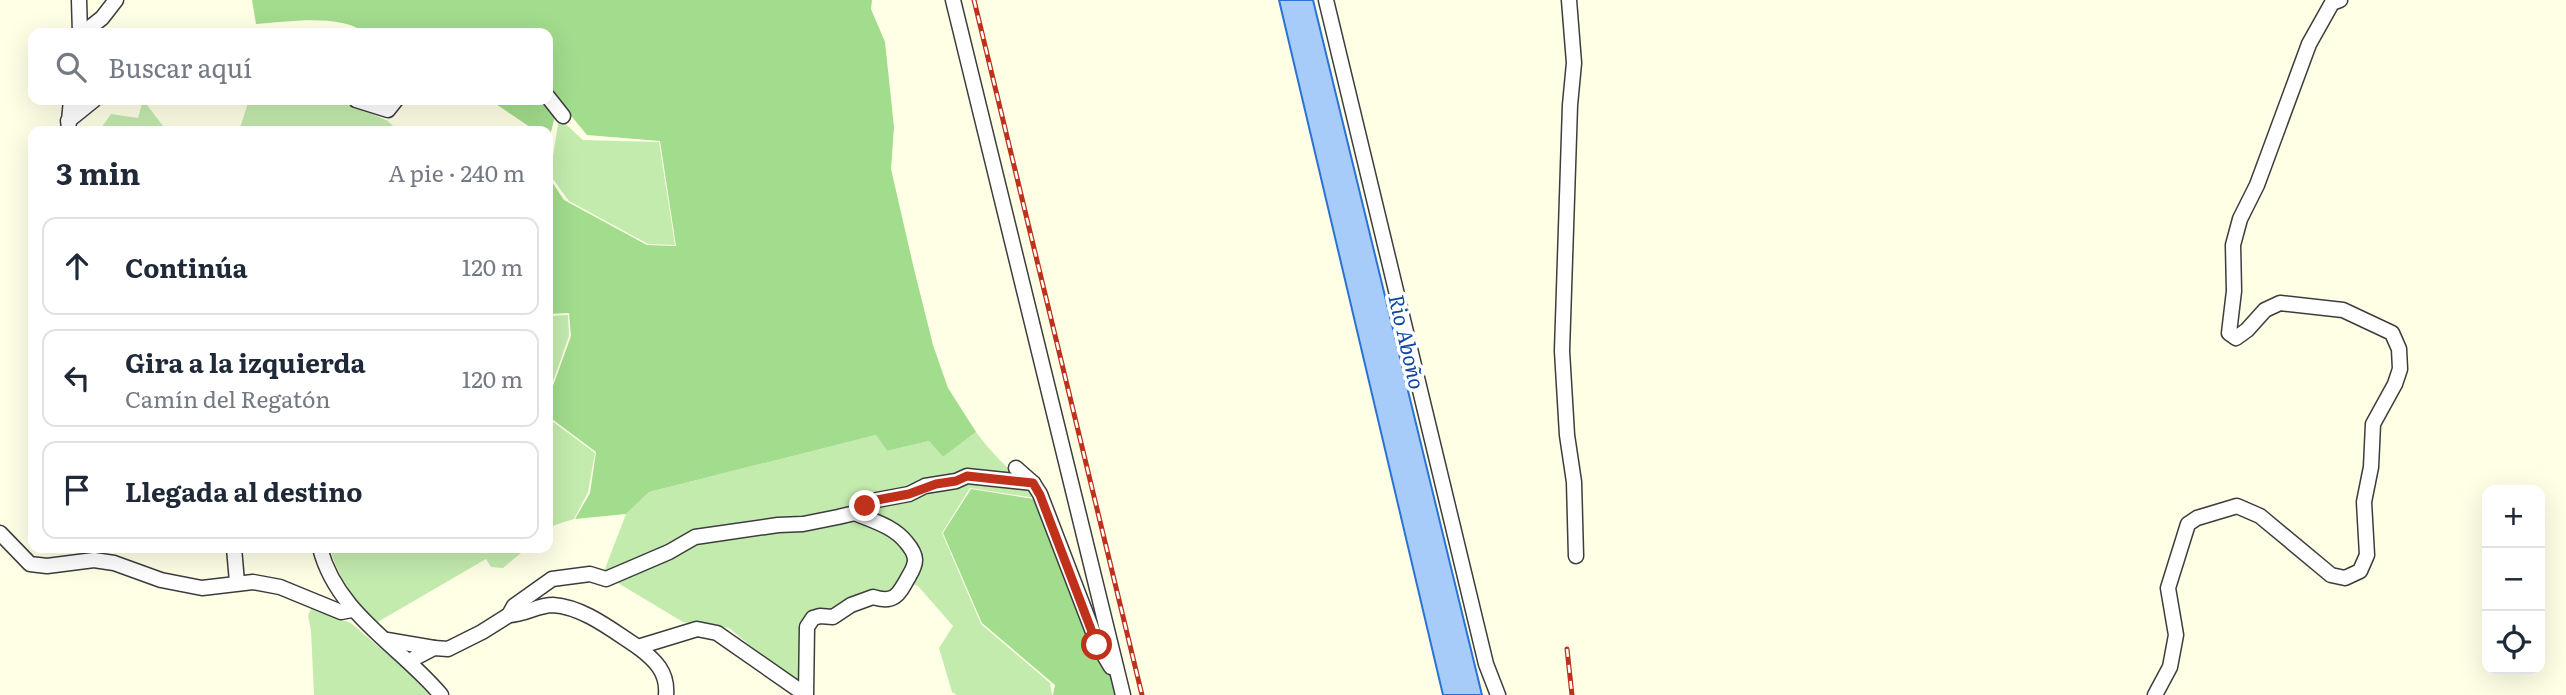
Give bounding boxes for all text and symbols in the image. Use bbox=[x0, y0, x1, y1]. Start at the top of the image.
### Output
search box bbox=[28, 28, 553, 105]
text: Buscar aquí bbox=[108, 47, 252, 86]
icon: search bbox=[52, 48, 90, 86]
text: 3 min bbox=[56, 150, 140, 194]
text: A pie · 240 m bbox=[388, 155, 525, 189]
icon: ahead bbox=[58, 247, 96, 285]
text: Continúa bbox=[125, 247, 248, 286]
text: 120 m bbox=[462, 249, 523, 283]
water label: Rio Aboño bbox=[1382, 291, 1434, 392]
text: Gira a la izquierda bbox=[125, 342, 366, 381]
icon: left bbox=[58, 359, 96, 397]
text: 120 m bbox=[462, 361, 523, 395]
text: Camín del Regatón bbox=[125, 381, 330, 415]
icon: arrive bbox=[58, 471, 96, 509]
text: Llegada al destino bbox=[125, 471, 362, 510]
map controls bbox=[2482, 485, 2545, 674]
button: + bbox=[2482, 485, 2545, 548]
route end bbox=[849, 490, 880, 521]
button: − bbox=[2482, 548, 2545, 611]
button: locate bbox=[2482, 611, 2545, 674]
route start bbox=[1081, 629, 1112, 660]

